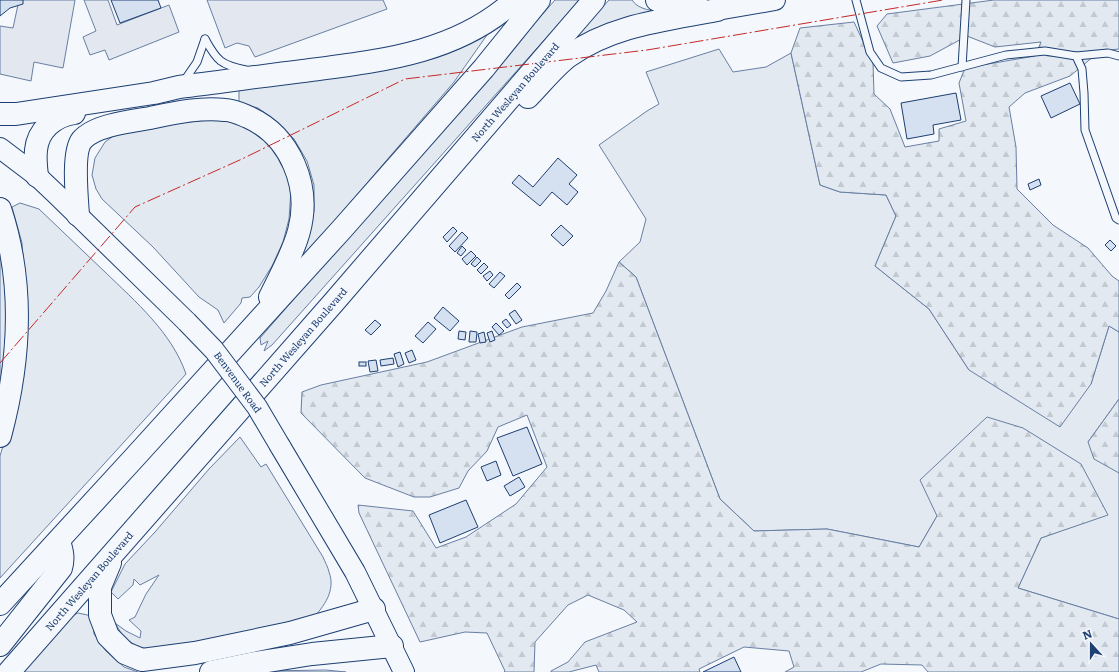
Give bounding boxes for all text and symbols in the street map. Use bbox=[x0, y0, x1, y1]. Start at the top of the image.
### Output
street label: North Wesleyan Boulevard bbox=[467, 39, 562, 145]
street label: North Wesleyan Boulevard bbox=[255, 284, 350, 390]
street label: Benvenue Road bbox=[211, 348, 266, 416]
street label: North Wesleyan Boulevard bbox=[41, 528, 136, 634]
north arrow bbox=[1071, 624, 1111, 664]
text: N bbox=[1080, 625, 1094, 643]

